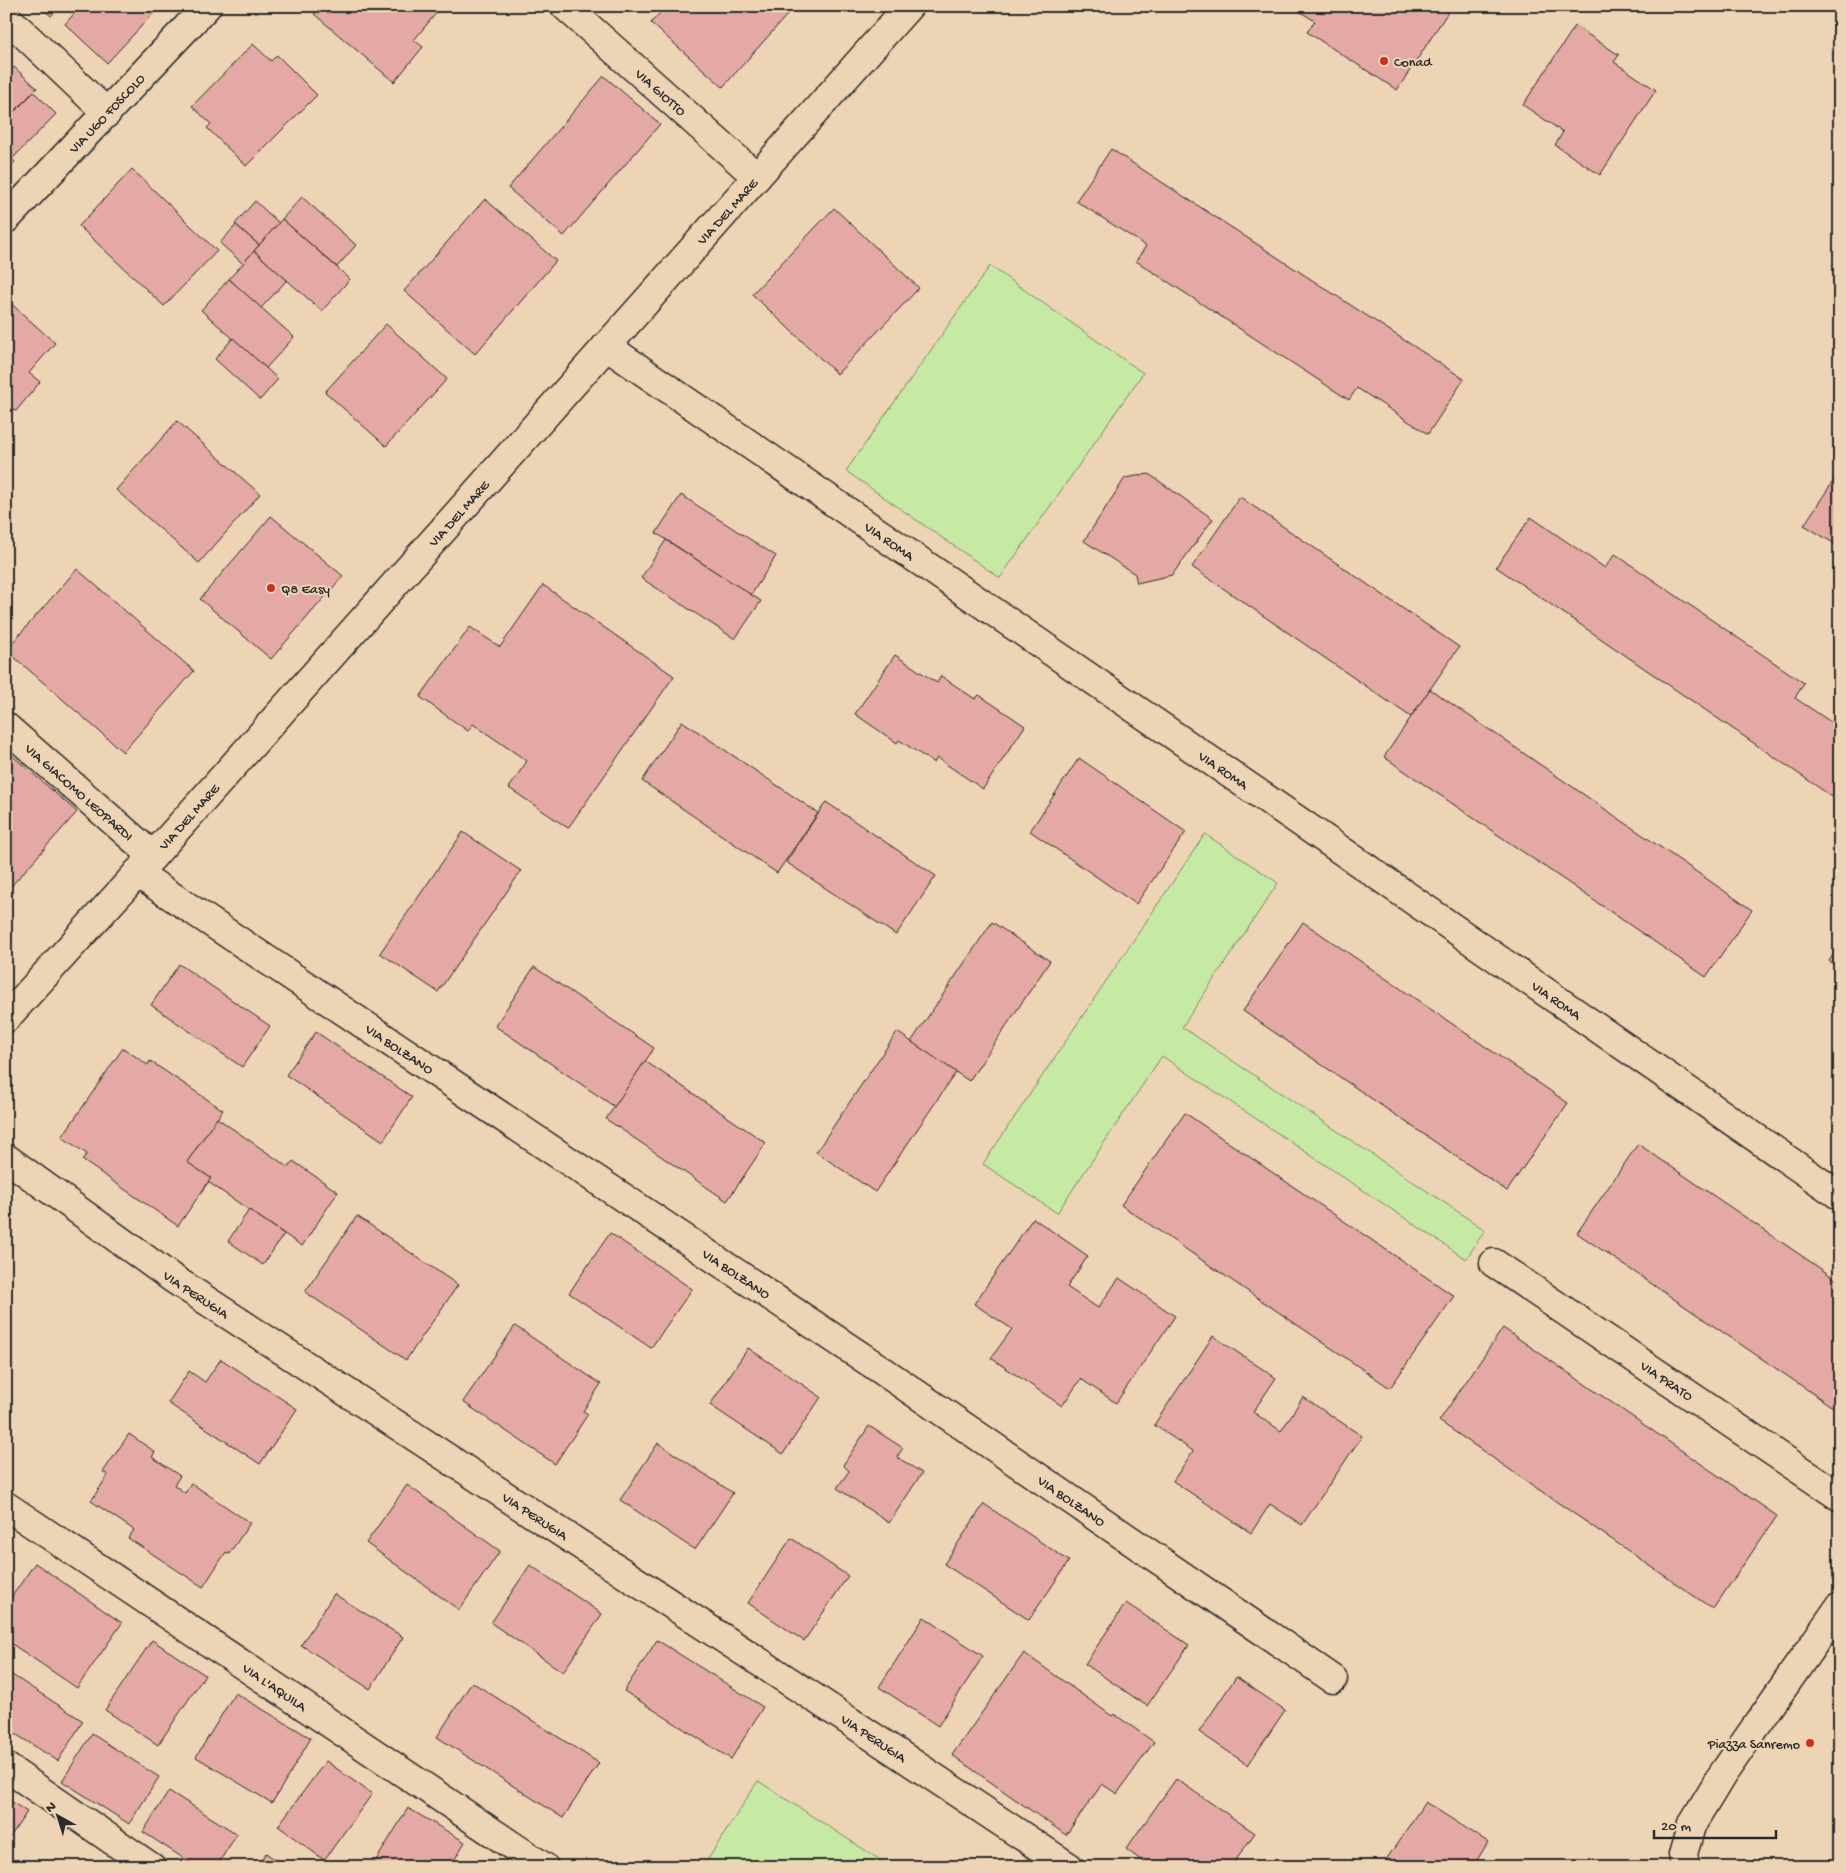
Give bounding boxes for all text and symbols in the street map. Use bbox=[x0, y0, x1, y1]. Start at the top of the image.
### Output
marker: Conad bbox=[1378, 55, 1390, 67]
place label: Conad bbox=[1394, 55, 1433, 72]
street label: VIA GIOTTO bbox=[630, 66, 689, 121]
street label: VIA UGO FOSCOLO bbox=[66, 71, 150, 159]
street label: VIA DEL MARE bbox=[694, 175, 763, 250]
street label: VIA DEL MARE bbox=[425, 477, 495, 552]
street label: VIA ROMA bbox=[859, 519, 917, 566]
marker: Q8 Easy bbox=[265, 582, 277, 594]
place label: Q8 Easy bbox=[281, 582, 330, 599]
street label: VIA GIACOMO LEOPARDI bbox=[19, 741, 136, 846]
street label: VIA ROMA bbox=[1193, 748, 1251, 795]
street label: VIA DEL MARE bbox=[156, 780, 225, 855]
street label: VIA ROMA bbox=[1527, 978, 1584, 1025]
street label: VIA BOLZANO bbox=[360, 1021, 436, 1080]
street label: VIA BOLZANO bbox=[697, 1246, 773, 1305]
street label: VIA PERUGIA bbox=[158, 1268, 232, 1324]
street label: VIA PRATO bbox=[1635, 1358, 1696, 1406]
street label: VIA BOLZANO bbox=[1033, 1473, 1108, 1532]
street label: VIA PERUGIA bbox=[497, 1489, 571, 1546]
street label: VIA L'AQUILA bbox=[237, 1660, 310, 1717]
street label: VIA PERUGIA bbox=[836, 1711, 909, 1768]
place label: Piazza Sanremo bbox=[1707, 1737, 1800, 1754]
marker: Piazza Sanremo bbox=[1804, 1737, 1816, 1749]
north arrow bbox=[32, 1790, 82, 1840]
text: N bbox=[42, 1798, 60, 1817]
scale bar bbox=[1654, 1808, 1776, 1840]
text: 20 m bbox=[1661, 1818, 1691, 1836]

